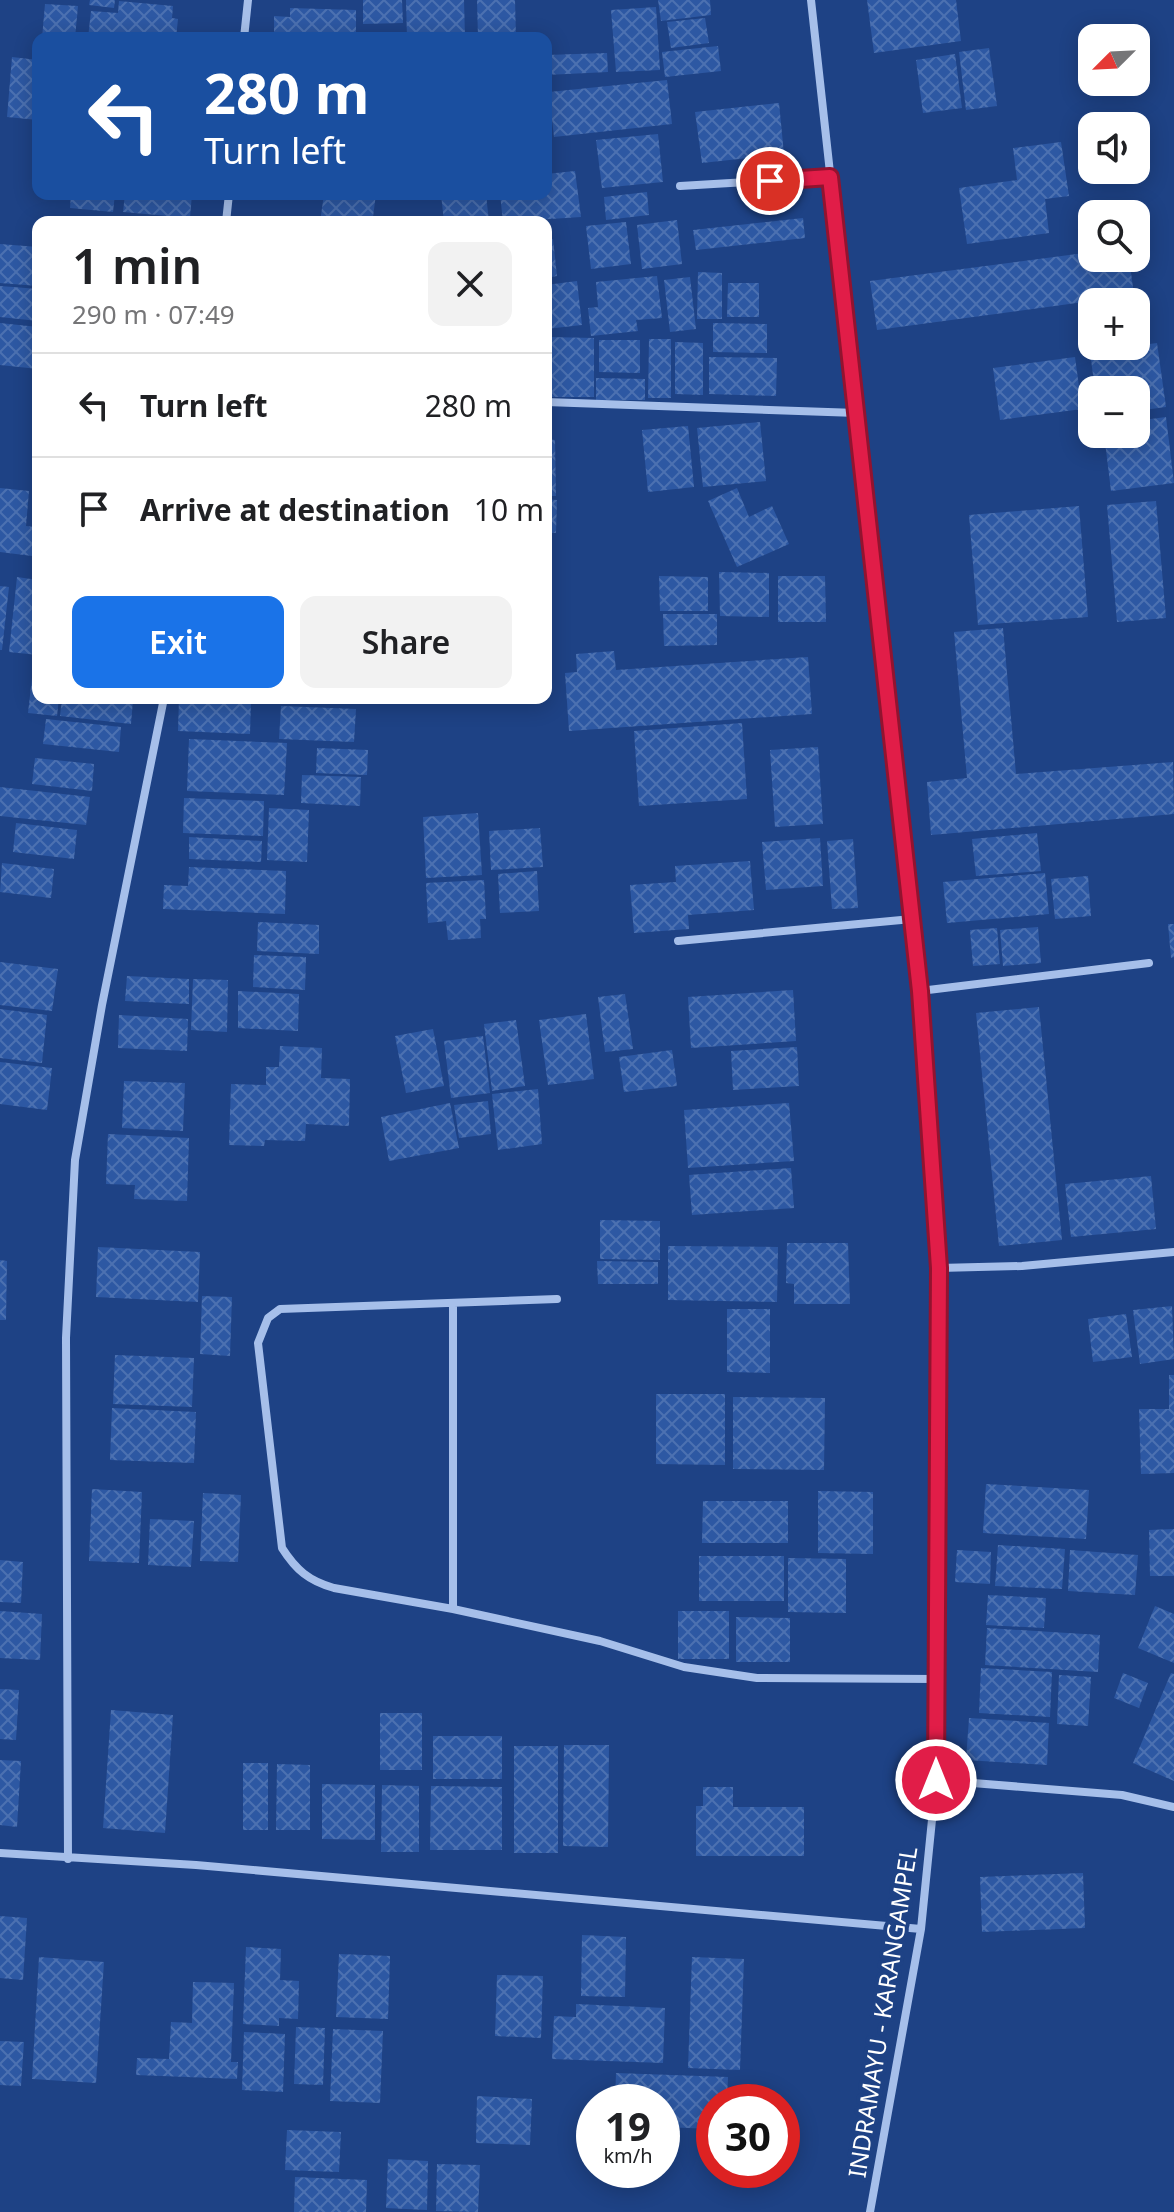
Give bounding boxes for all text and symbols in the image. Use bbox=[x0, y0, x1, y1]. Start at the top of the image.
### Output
north arrow bbox=[1078, 24, 1150, 96]
map controls bbox=[1078, 24, 1150, 448]
text: 280 m bbox=[204, 54, 369, 130]
icon: left bbox=[72, 64, 176, 168]
button: sound bbox=[1078, 112, 1150, 184]
text: Turn left bbox=[204, 126, 346, 175]
pin bbox=[736, 147, 804, 215]
icon: arrive bbox=[748, 159, 792, 203]
button: search bbox=[1078, 200, 1150, 272]
text: 1 min bbox=[72, 233, 202, 298]
button: close bbox=[428, 242, 512, 326]
button: + bbox=[1078, 288, 1150, 360]
text: 290 m · 07:49 bbox=[72, 296, 235, 332]
button: − bbox=[1078, 376, 1150, 448]
icon: left bbox=[72, 383, 116, 427]
text: Turn left bbox=[140, 385, 268, 426]
text: 280 m bbox=[425, 385, 512, 426]
icon: arrive bbox=[72, 487, 116, 531]
text: Arrive at destination bbox=[140, 489, 450, 530]
text: 10 m bbox=[474, 489, 544, 530]
button: Exit bbox=[72, 596, 284, 688]
button: Share bbox=[300, 596, 512, 688]
position arrow bbox=[894, 1738, 978, 1822]
street label: INDRAMAYU - KARANGAMPEL bbox=[840, 1844, 924, 2180]
speed limit sign: 30 bbox=[696, 2084, 800, 2188]
text: 19 bbox=[605, 2098, 651, 2153]
text: km/h bbox=[603, 2142, 653, 2169]

